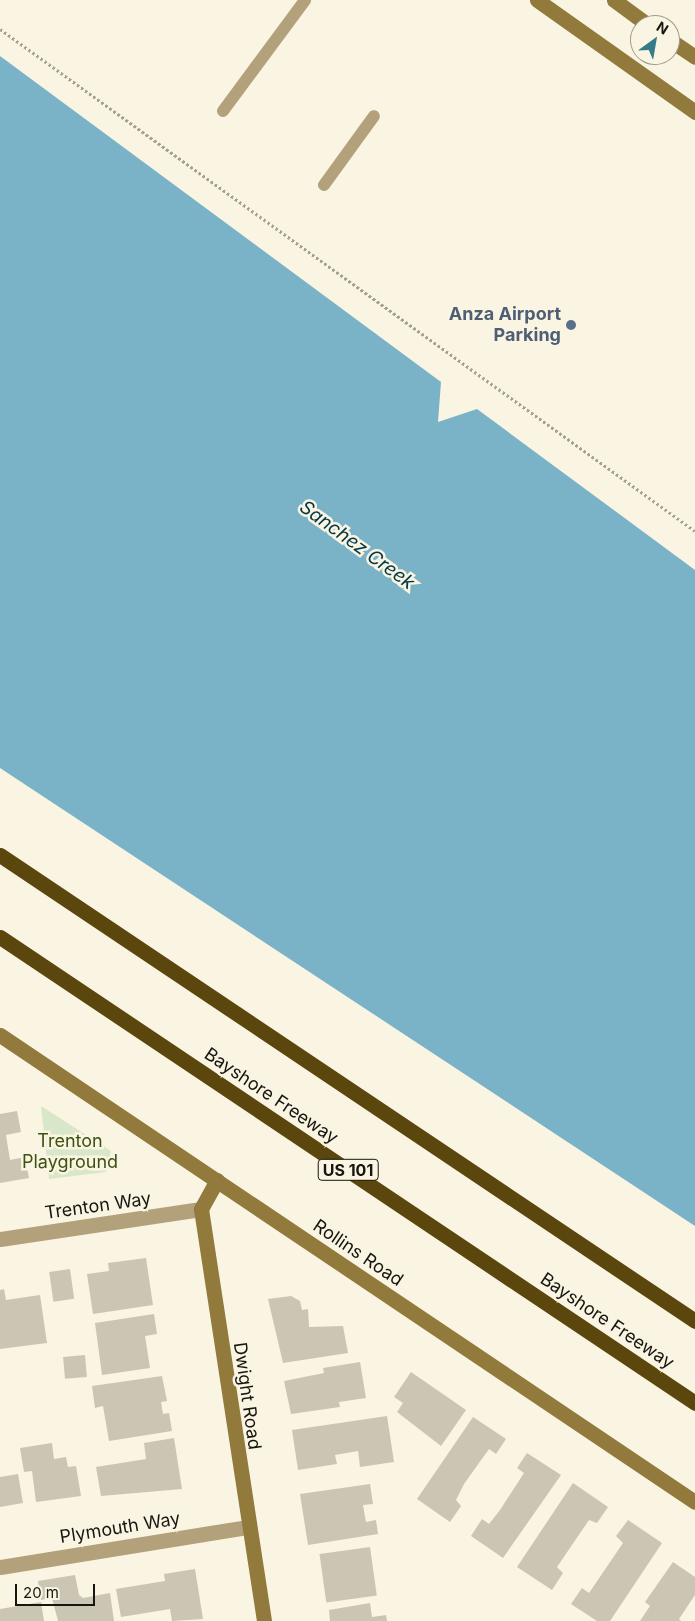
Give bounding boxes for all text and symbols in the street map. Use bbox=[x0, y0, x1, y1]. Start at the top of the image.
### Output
north arrow bbox=[630, 15, 680, 65]
text: N bbox=[654, 18, 672, 38]
place label: Anza Airport Parking bbox=[449, 304, 561, 346]
marker: Anza Airport Parking bbox=[565, 319, 577, 331]
water label: Sanchez Creek bbox=[295, 496, 419, 594]
street label: Bayshore Freeway bbox=[200, 1043, 342, 1149]
park label: Trenton Playground bbox=[22, 1131, 118, 1174]
road number: US 101 bbox=[317, 1156, 379, 1184]
street label: Trenton Way bbox=[43, 1188, 153, 1224]
street label: Rollins Road bbox=[309, 1215, 407, 1291]
street label: Bayshore Freeway bbox=[536, 1268, 678, 1374]
street label: Dwight Road bbox=[229, 1341, 265, 1451]
street label: Plymouth Way bbox=[58, 1508, 182, 1548]
scale bar bbox=[18, 1574, 98, 1606]
text: 20 m bbox=[23, 1583, 59, 1602]

